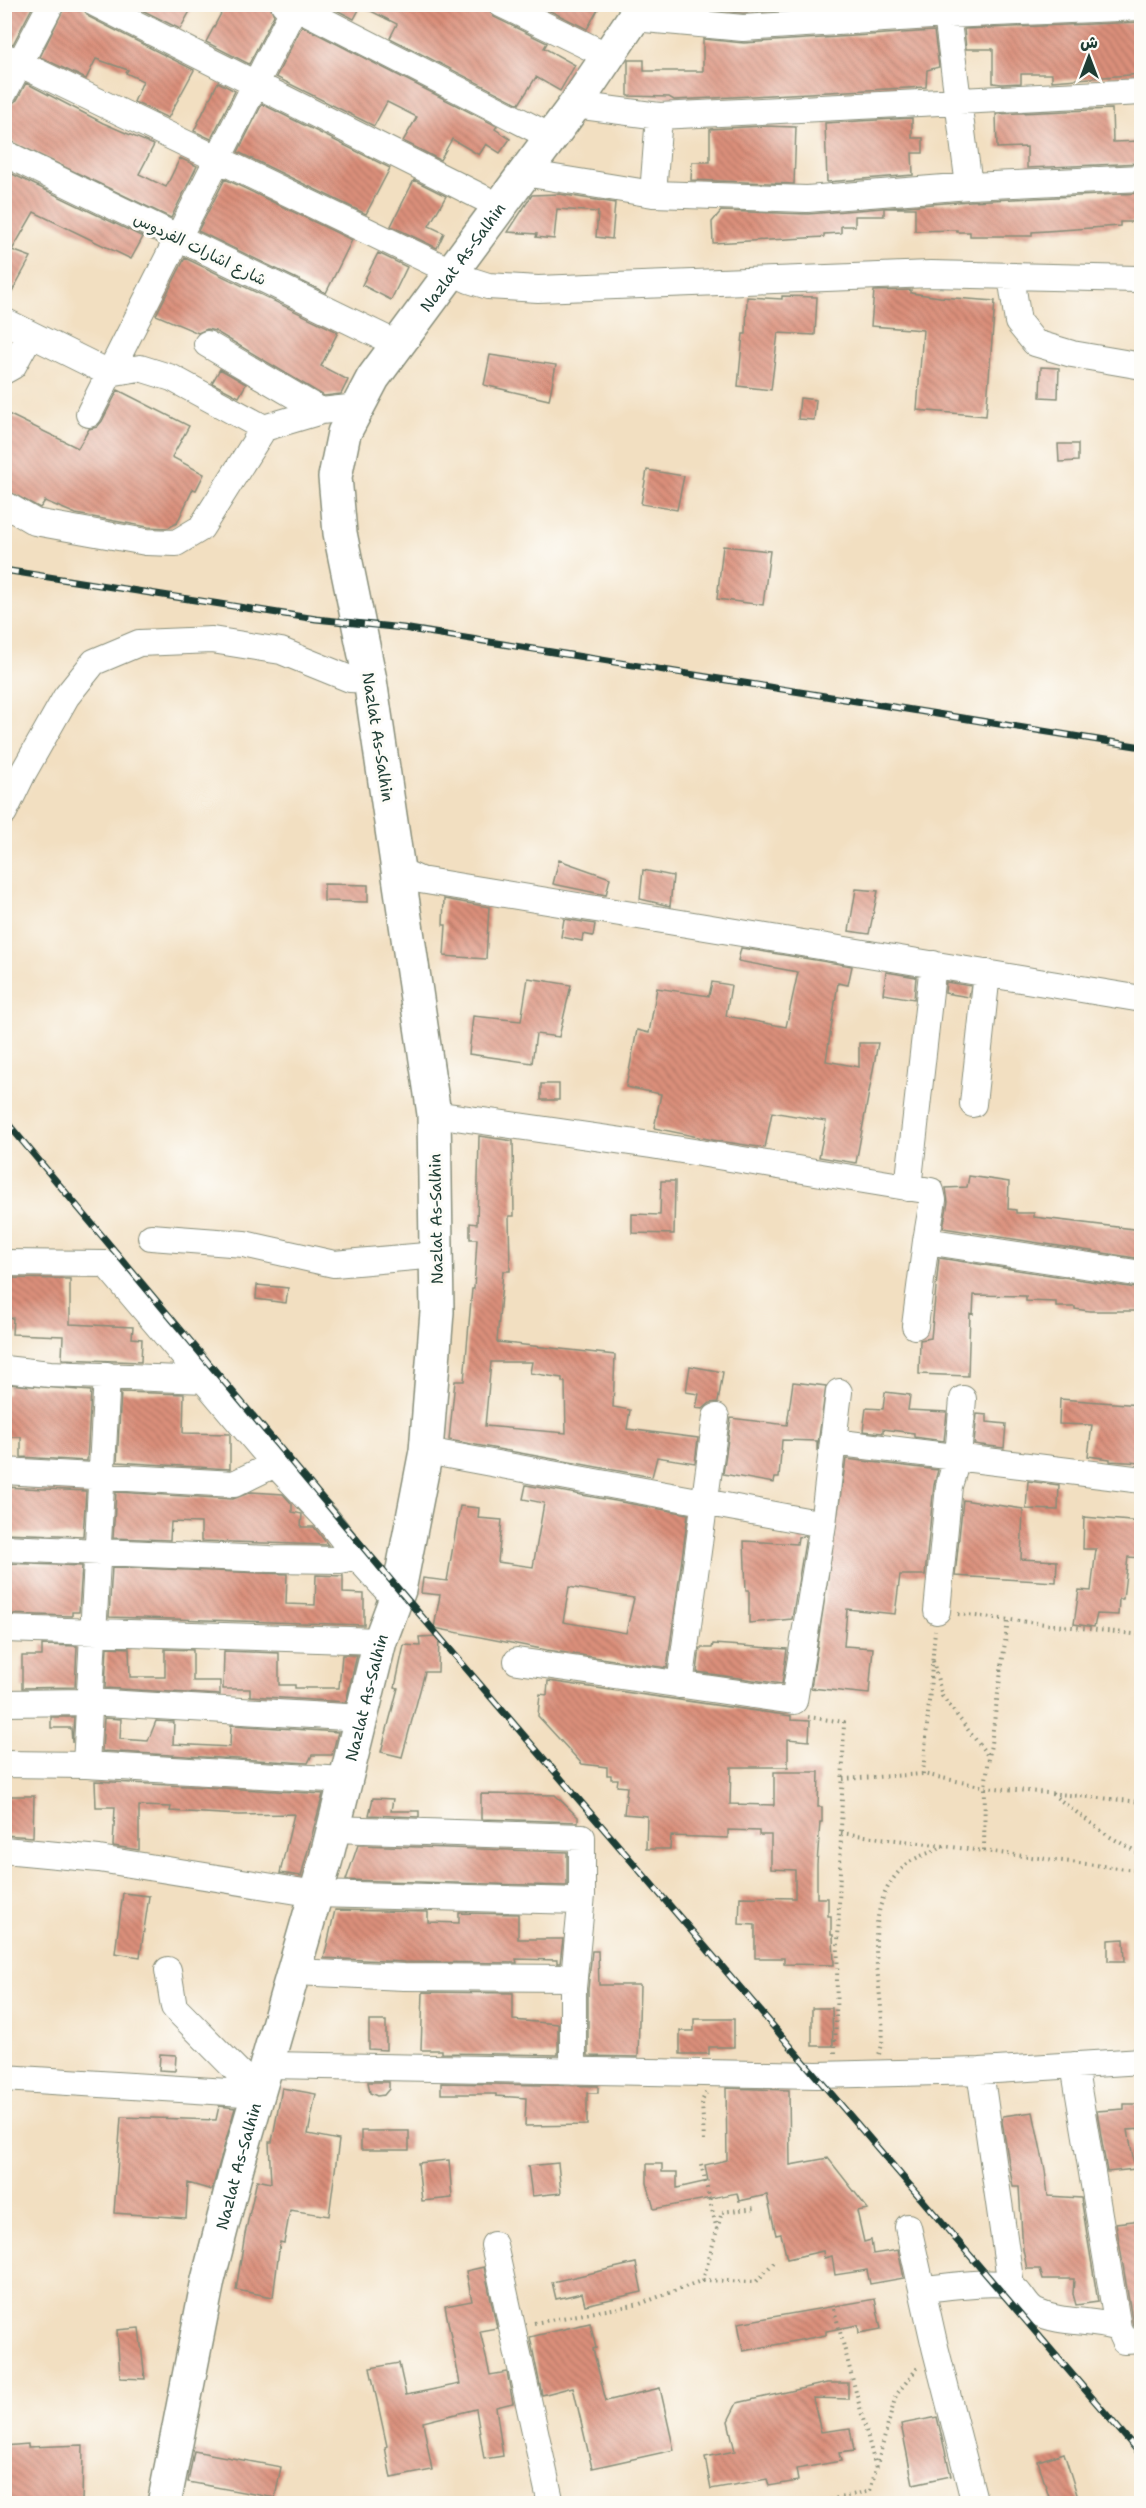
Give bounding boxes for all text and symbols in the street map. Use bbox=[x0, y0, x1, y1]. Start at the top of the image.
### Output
north arrow bbox=[1059, 27, 1119, 87]
text: ش bbox=[1080, 32, 1098, 53]
street label: Nazlat As-Salhin bbox=[415, 198, 510, 316]
street label: شارع اشارات الفردوس bbox=[130, 208, 270, 291]
street label: Nazlat As-Salhin bbox=[357, 671, 399, 803]
street label: Nazlat As-Salhin bbox=[424, 1153, 448, 1285]
street label: Nazlat As-Salhin bbox=[340, 1630, 392, 1763]
street label: Nazlat As-Salhin bbox=[211, 2100, 266, 2232]

